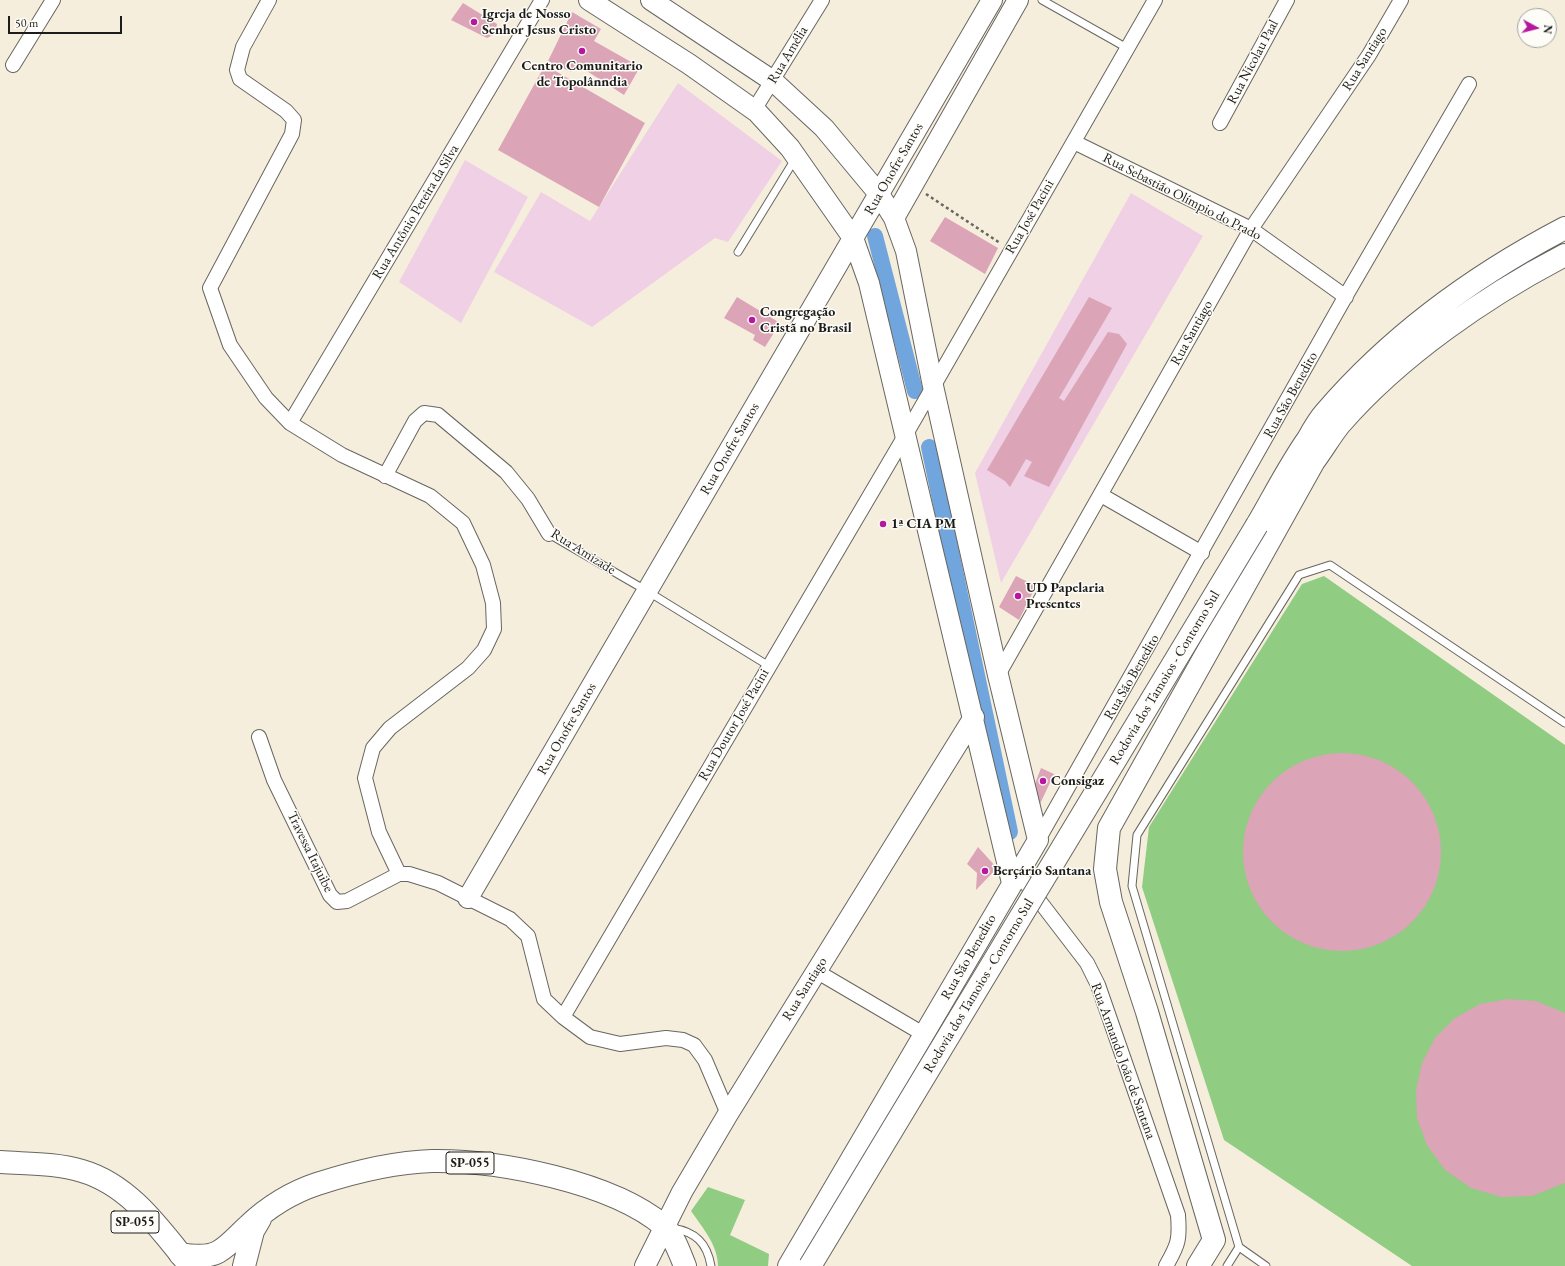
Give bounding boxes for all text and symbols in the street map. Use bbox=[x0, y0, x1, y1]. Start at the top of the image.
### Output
place label: Igreja de Nosso Senhor Jesus Cristo bbox=[482, 6, 596, 38]
scale bar bbox=[10, 8, 124, 34]
north arrow bbox=[1517, 8, 1557, 48]
text: 50 m bbox=[15, 15, 38, 31]
marker: Igreja de Nosso Senhor Jesus Cristo bbox=[469, 17, 479, 27]
street label: Rua Nicolau Paal bbox=[1224, 17, 1282, 107]
street label: Rua Amélia bbox=[764, 23, 812, 87]
street label: Rua Santiago bbox=[1339, 24, 1391, 94]
text: N bbox=[1540, 24, 1555, 35]
marker: Centro Comunitario de Topolânndia bbox=[577, 46, 587, 56]
place label: Centro Comunitario de Topolânndia bbox=[521, 58, 643, 90]
street label: Rua Onofre Santos bbox=[861, 120, 927, 218]
street label: Rua Antônio Pereira da Silva bbox=[369, 142, 463, 282]
street label: Rua Sebastião Olímpio do Prado bbox=[1100, 150, 1264, 244]
street label: Rua José Pacini bbox=[1002, 177, 1058, 257]
street label: Rua Santiago bbox=[1167, 298, 1217, 368]
place label: Congregação Cristã no Brasil bbox=[760, 304, 852, 336]
marker: Congregação Cristã no Brasil bbox=[747, 315, 757, 325]
street label: Rua São Benedito bbox=[1260, 349, 1322, 441]
street label: Rua Onofre Santos bbox=[697, 400, 763, 498]
place label: 1ª CIA PM bbox=[891, 516, 956, 532]
marker: 1ª CIA PM bbox=[878, 519, 888, 529]
street label: Rua Amizade bbox=[548, 525, 618, 579]
place label: UD Papelaria Presentes bbox=[1026, 580, 1104, 612]
street label: Rodovia dos Tamoios - Contorno Sul bbox=[1106, 588, 1224, 768]
marker: UD Papelaria Presentes bbox=[1013, 591, 1023, 601]
street label: Rua São Benedito bbox=[1101, 631, 1163, 723]
street label: Rua Doutor José Pacini bbox=[695, 666, 773, 784]
street label: Rua Onofre Santos bbox=[534, 680, 600, 778]
place label: Consigaz bbox=[1051, 773, 1104, 789]
marker: Consigaz bbox=[1038, 776, 1048, 786]
street label: Travessa Itajuibe bbox=[283, 809, 337, 895]
place label: Berçário Santana bbox=[993, 863, 1091, 879]
marker: Berçário Santana bbox=[980, 866, 990, 876]
street label: Rodovia dos Tamoios - Contorno Sul bbox=[920, 896, 1038, 1076]
street label: Rua São Benedito bbox=[938, 911, 1000, 1003]
street label: Rua Santiago bbox=[779, 954, 831, 1024]
street label: Rua Armando João de Santana bbox=[1087, 980, 1159, 1142]
road number: SP-055 bbox=[446, 1152, 494, 1174]
road number: SP-055 bbox=[111, 1211, 159, 1233]

